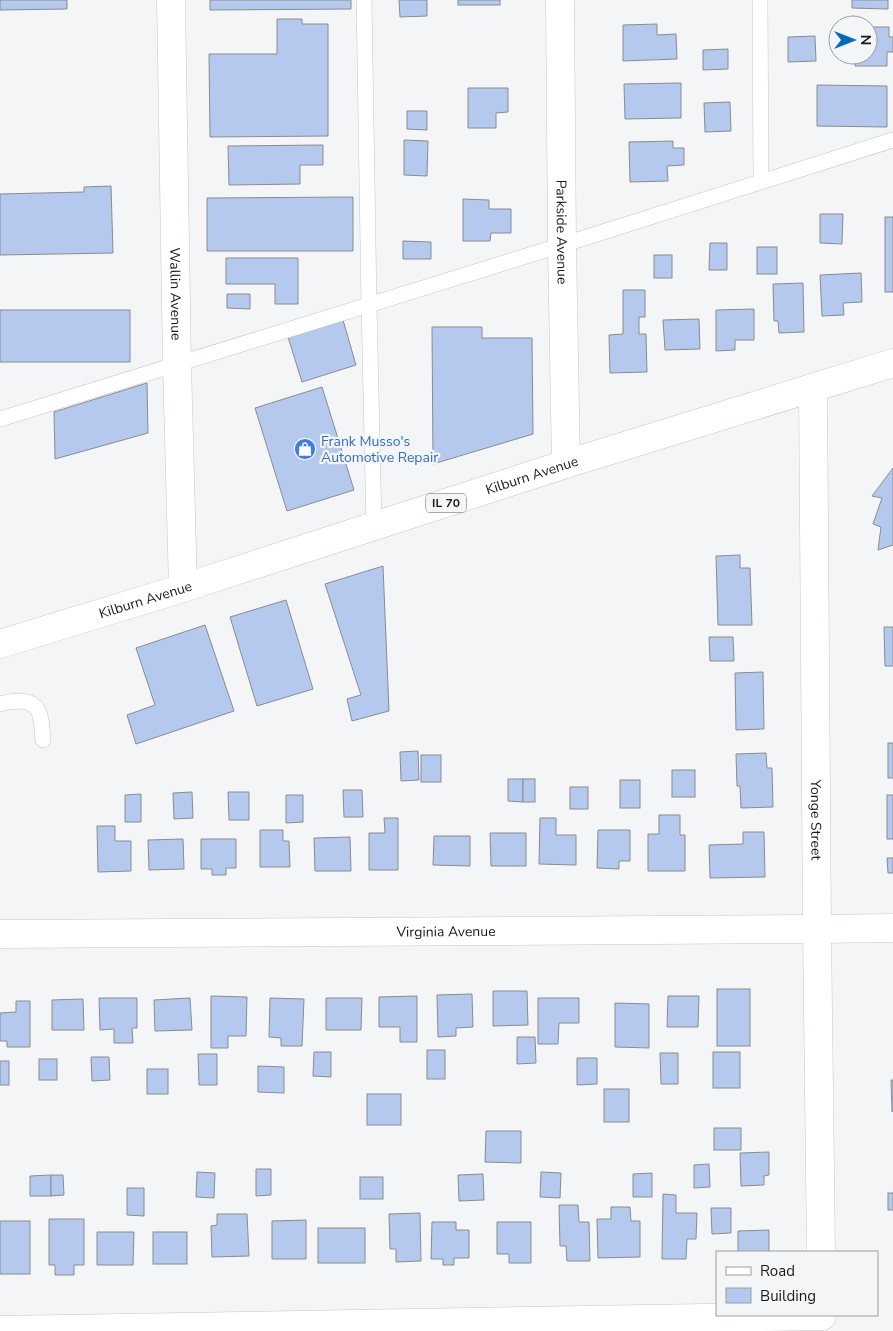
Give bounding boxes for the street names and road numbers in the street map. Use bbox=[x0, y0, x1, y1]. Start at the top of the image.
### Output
street label: Parkside Avenue bbox=[552, 180, 572, 285]
street label: Wallin Avenue bbox=[166, 247, 186, 341]
street label: Kilburn Avenue bbox=[483, 451, 581, 499]
road number: IL 70 bbox=[426, 493, 466, 512]
street label: Kilburn Avenue bbox=[96, 576, 194, 623]
street label: Yonge Street bbox=[806, 779, 826, 860]
street label: Virginia Avenue bbox=[395, 921, 496, 941]

